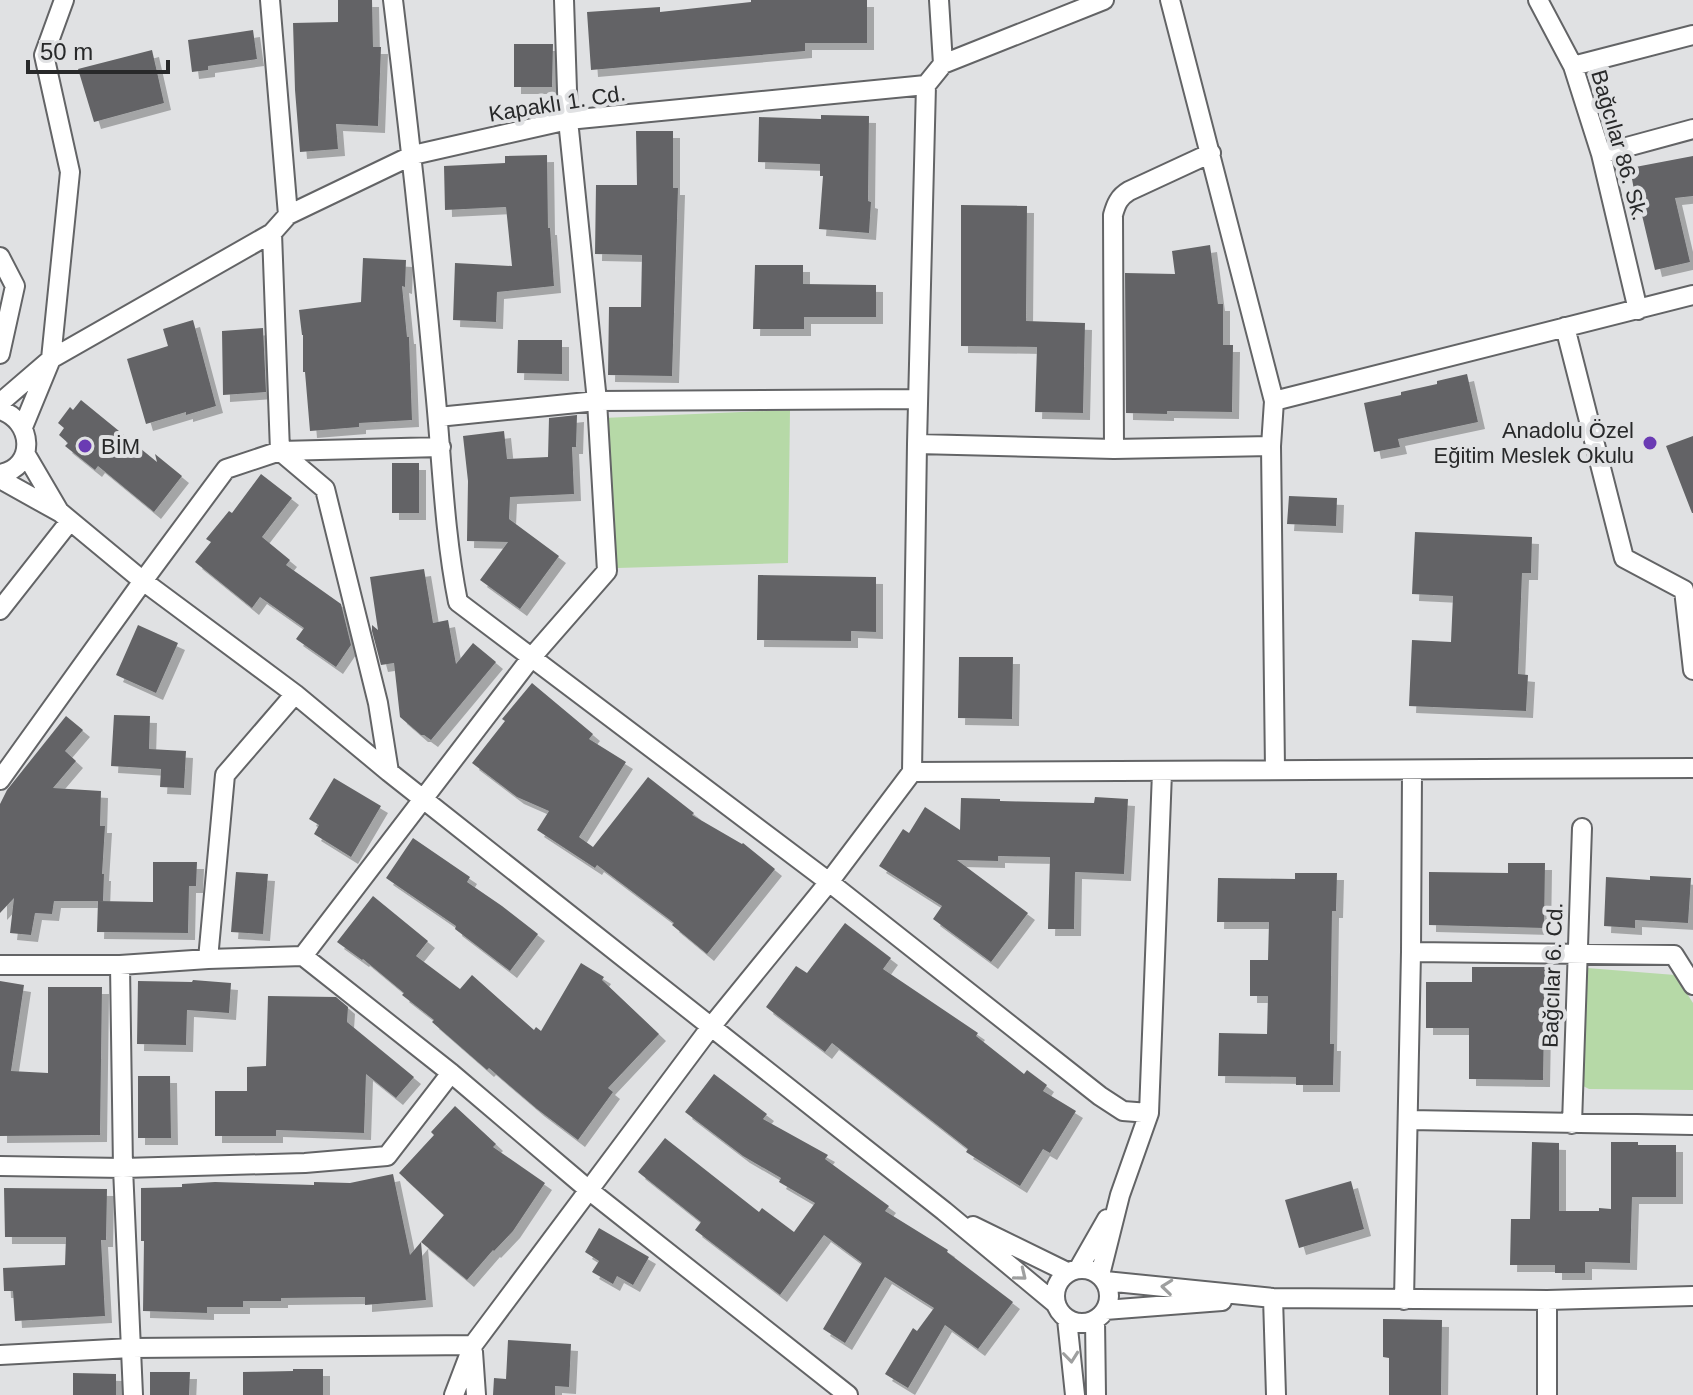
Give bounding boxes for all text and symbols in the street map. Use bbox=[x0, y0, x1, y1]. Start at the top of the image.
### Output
scale bar bbox=[28, 24, 168, 74]
text: 50 m bbox=[40, 38, 93, 65]
street label: Bağcılar 86. Sk. bbox=[1586, 67, 1653, 223]
street label: Kapaklı 1. Cd. bbox=[487, 80, 627, 127]
place label: Anadolu Özel Eğitim Meslek Okulu bbox=[1433, 418, 1634, 468]
place label: BİM bbox=[101, 434, 140, 459]
marker: Anadolu Özel Eğitim Meslek Okulu bbox=[1641, 434, 1659, 452]
marker: BİM bbox=[76, 437, 94, 455]
street label: Bağcılar 6. Cd. bbox=[1537, 902, 1568, 1048]
one-way arrow bbox=[1012, 1266, 1027, 1280]
one-way arrow bbox=[1161, 1279, 1174, 1296]
one-way arrow bbox=[1062, 1351, 1079, 1364]

